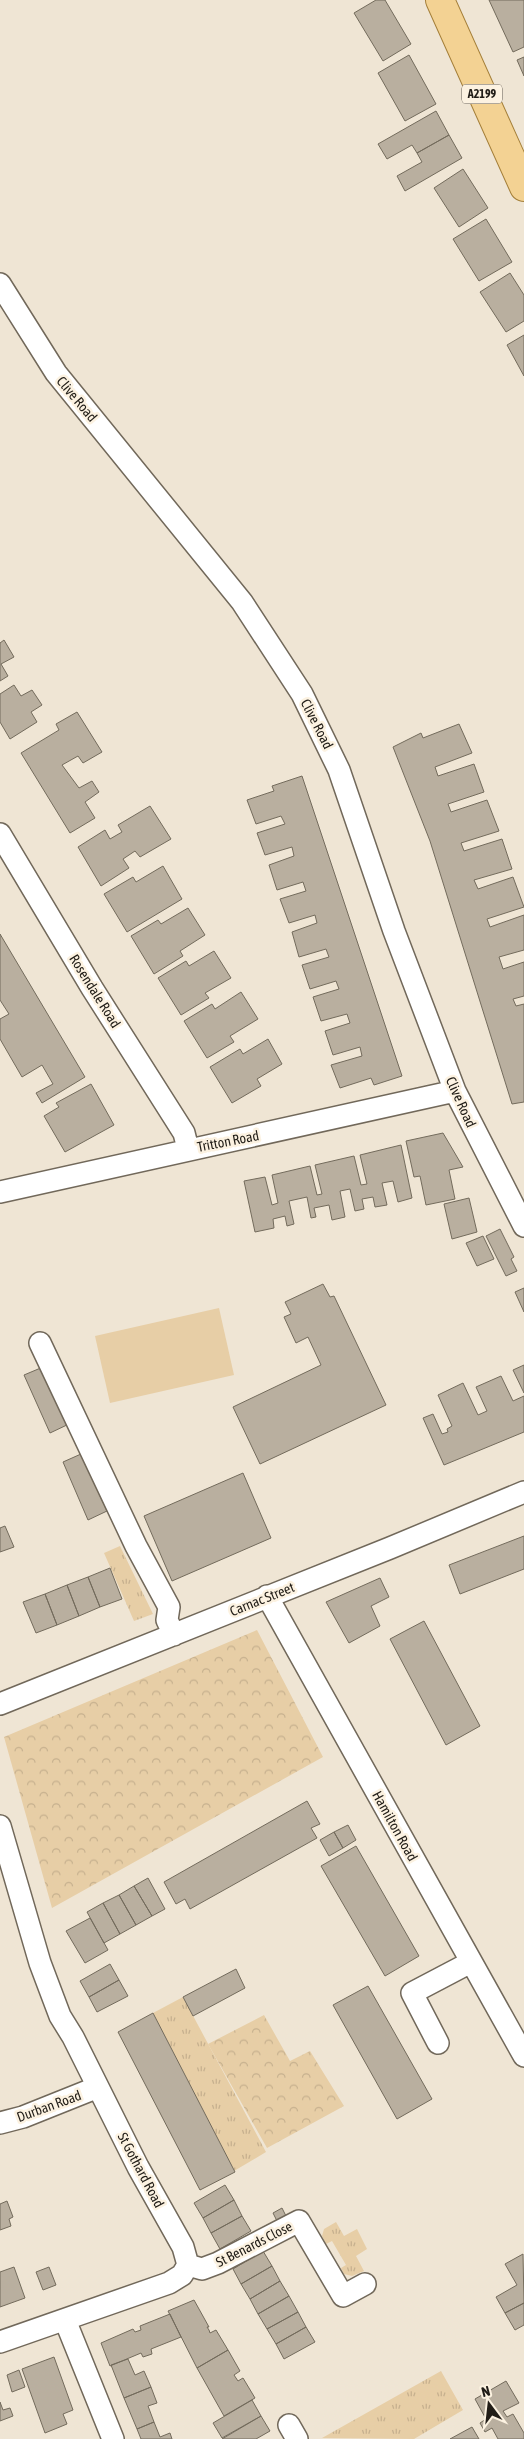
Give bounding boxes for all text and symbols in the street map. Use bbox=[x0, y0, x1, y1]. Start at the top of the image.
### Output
road number: A2199 bbox=[462, 85, 502, 104]
street label: Clive Road bbox=[54, 373, 100, 425]
street label: Clive Road bbox=[298, 696, 336, 752]
street label: Rosendale Road bbox=[66, 951, 124, 1031]
street label: Clive Road bbox=[443, 1074, 479, 1130]
street label: Tritton Road bbox=[196, 1127, 260, 1155]
street label: Carnac Street bbox=[227, 1579, 297, 1619]
street label: Hamilton Road bbox=[369, 1788, 421, 1864]
street label: Durban Road bbox=[15, 2087, 83, 2125]
street label: St Gothard Road bbox=[115, 2130, 167, 2210]
street label: St Benards Close bbox=[213, 2218, 295, 2270]
north arrow bbox=[464, 2379, 514, 2429]
text: N bbox=[480, 2383, 492, 2400]

